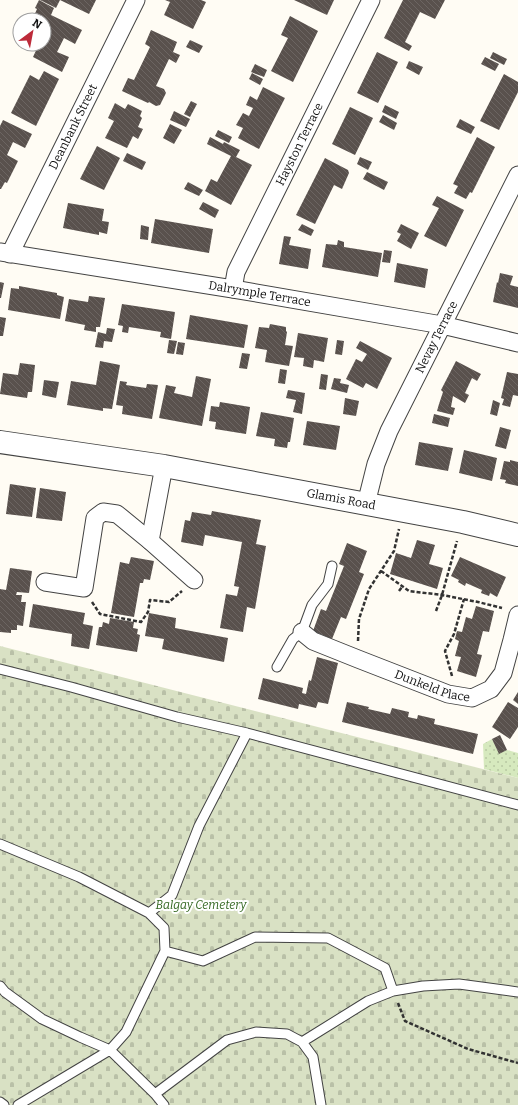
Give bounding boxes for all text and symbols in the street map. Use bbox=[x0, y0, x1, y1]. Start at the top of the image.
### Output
north arrow bbox=[12, 12, 52, 52]
text: N bbox=[30, 16, 45, 32]
street label: Deanbank Street bbox=[46, 81, 100, 172]
street label: Hayston Terrace bbox=[273, 100, 326, 188]
street label: Dalrymple Terrace bbox=[208, 278, 312, 309]
street label: Nevay Terrace bbox=[412, 299, 460, 375]
street label: Glamis Road bbox=[305, 486, 377, 513]
street label: Dunkeld Place bbox=[393, 667, 471, 705]
park label: Balgay Cemetery bbox=[156, 898, 247, 912]

